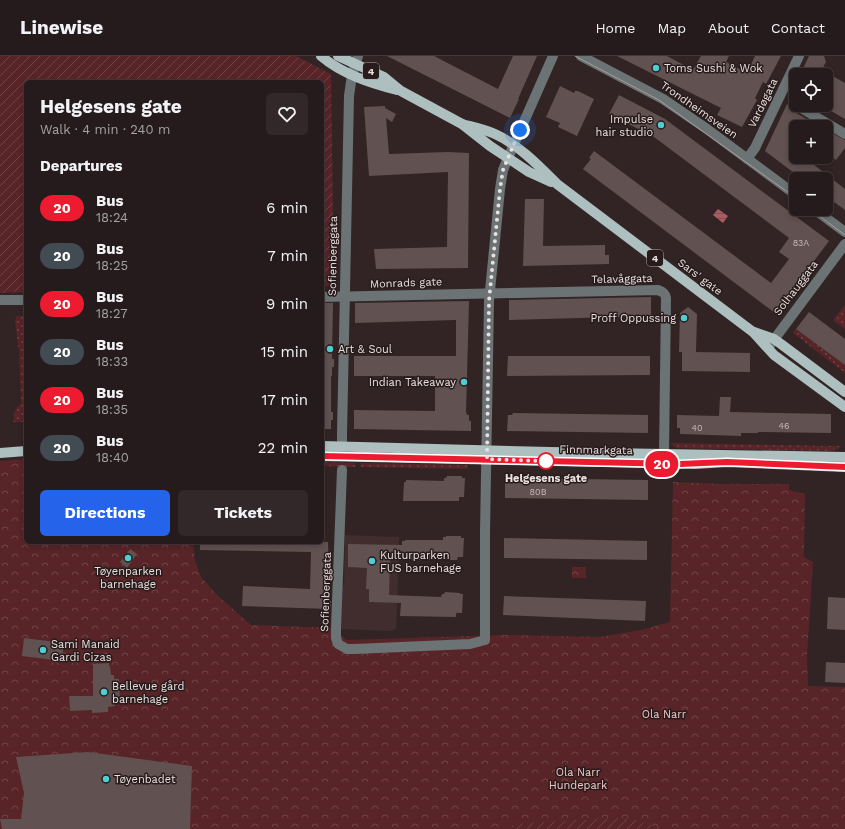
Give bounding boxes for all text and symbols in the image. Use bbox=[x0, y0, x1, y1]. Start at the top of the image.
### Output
text: Linewise bbox=[20, 16, 103, 39]
text: Home bbox=[595, 20, 635, 36]
text: Map bbox=[657, 20, 686, 36]
text: About bbox=[708, 20, 749, 36]
text: Contact bbox=[771, 20, 825, 36]
place label: Toms Sushi & Wok bbox=[664, 62, 763, 75]
road number: 4 bbox=[363, 63, 379, 79]
marker: Toms Sushi & Wok bbox=[651, 63, 661, 73]
map controls bbox=[789, 68, 833, 216]
button: locate bbox=[789, 68, 833, 112]
street label: Vardøgata bbox=[745, 76, 781, 130]
street label: Trondheimsveien bbox=[658, 79, 740, 141]
button: heart bbox=[266, 93, 308, 135]
text: Helgesens gate bbox=[40, 95, 182, 118]
place label: Impulse hair studio bbox=[595, 113, 653, 139]
your location bbox=[510, 120, 530, 140]
marker: Impulse hair studio bbox=[656, 120, 666, 130]
button: + bbox=[789, 120, 833, 164]
text: Walk · 4 min · 240 m bbox=[40, 122, 170, 137]
text: Departures bbox=[40, 157, 123, 175]
button: − bbox=[789, 172, 833, 216]
text: Bus bbox=[96, 192, 124, 210]
text: 6 min bbox=[266, 199, 308, 217]
text: 20 bbox=[53, 200, 71, 216]
text: 18:24 bbox=[96, 210, 128, 225]
street label: Sofienberggata bbox=[326, 216, 340, 296]
house number: 83A bbox=[793, 238, 809, 248]
text: Bus bbox=[96, 240, 124, 258]
text: 7 min bbox=[267, 247, 308, 265]
text: 20 bbox=[53, 248, 71, 264]
road number: 4 bbox=[647, 250, 663, 266]
street label: Sars' gate bbox=[675, 256, 725, 298]
text: 18:25 bbox=[96, 258, 128, 273]
street label: Solhauggata bbox=[771, 258, 821, 318]
street label: Telavåggata bbox=[591, 272, 653, 286]
street label: Monrads gate bbox=[370, 275, 442, 291]
text: Bus bbox=[96, 288, 124, 306]
text: 9 min bbox=[266, 295, 308, 313]
text: 20 bbox=[53, 296, 71, 312]
text: 18:27 bbox=[96, 306, 128, 321]
place label: Proff Oppussing bbox=[591, 312, 676, 325]
marker: Proff Oppussing bbox=[679, 313, 689, 323]
text: Bus bbox=[96, 336, 124, 354]
text: 15 min bbox=[261, 343, 308, 361]
place label: Art & Soul bbox=[338, 343, 393, 356]
text: 20 bbox=[53, 344, 71, 360]
marker: Art & Soul bbox=[325, 344, 335, 354]
text: 18:33 bbox=[96, 354, 128, 369]
place label: Indian Takeaway bbox=[369, 376, 456, 389]
marker: Indian Takeaway bbox=[459, 377, 469, 387]
text: Bus bbox=[96, 384, 124, 402]
text: 17 min bbox=[261, 391, 308, 409]
text: 20 bbox=[53, 392, 71, 408]
text: 18:35 bbox=[96, 402, 128, 417]
house number: 46 bbox=[779, 421, 789, 431]
house number: 40 bbox=[691, 423, 703, 433]
text: Bus bbox=[96, 432, 124, 450]
text: 22 min bbox=[258, 439, 308, 457]
text: 20 bbox=[53, 440, 71, 456]
street label: Finnmarkgata bbox=[559, 443, 633, 457]
text: 18:40 bbox=[96, 450, 129, 465]
line badge: 20 bbox=[644, 451, 680, 477]
marker: Helgesens gate bbox=[537, 452, 555, 470]
text: 20 bbox=[653, 456, 671, 472]
place label: Helgesens gate bbox=[505, 472, 587, 485]
house number: 80B bbox=[529, 487, 547, 497]
button: Directions bbox=[40, 490, 170, 536]
button: Tickets bbox=[178, 490, 308, 536]
place label: Kulturparken FUS barnehage bbox=[380, 549, 461, 575]
street label: Sofienberggata bbox=[318, 552, 334, 632]
marker: Tøyenparken barnehage bbox=[123, 553, 133, 563]
marker: Kulturparken FUS barnehage bbox=[367, 556, 377, 566]
place label: Tøyenparken barnehage bbox=[94, 565, 162, 591]
place label: Sami Manaid Gardi Cizas bbox=[51, 638, 120, 664]
marker: Sami Manaid Gardi Cizas bbox=[38, 645, 48, 655]
place label: Bellevue gård barnehage bbox=[112, 680, 184, 706]
marker: Bellevue gård barnehage bbox=[99, 687, 109, 697]
park label: Ola Narr bbox=[642, 708, 687, 721]
park label: Ola Narr Hundepark bbox=[549, 766, 607, 792]
place label: Tøyenbadet bbox=[114, 773, 176, 786]
marker: Tøyenbadet bbox=[101, 774, 111, 784]

